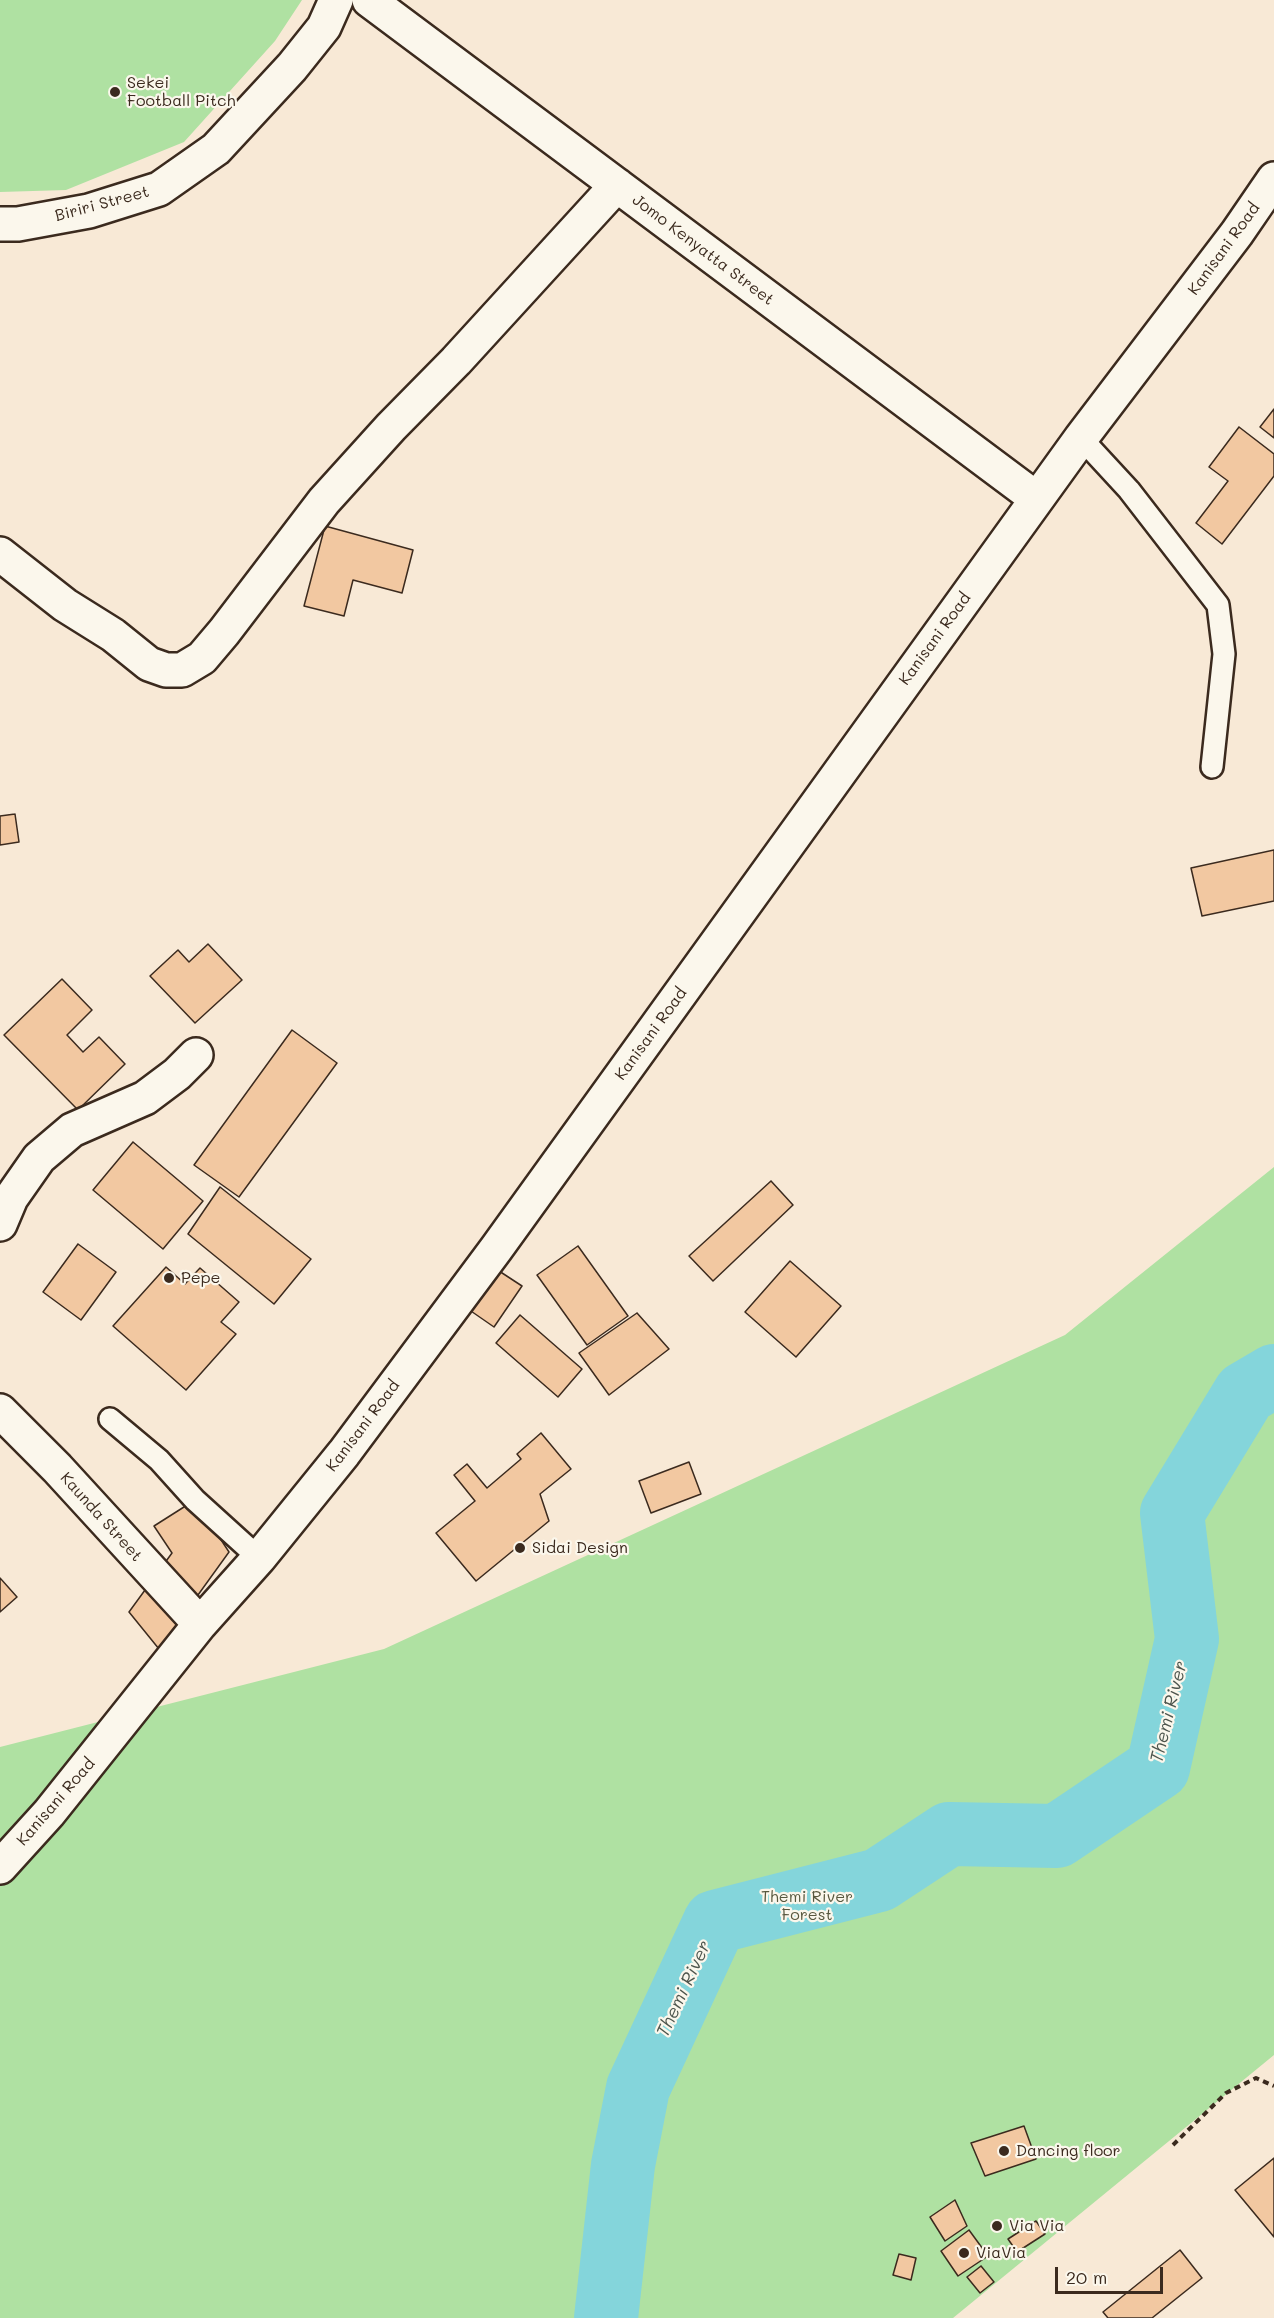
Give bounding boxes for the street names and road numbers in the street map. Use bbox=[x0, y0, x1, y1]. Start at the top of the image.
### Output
street label: Biriri Street bbox=[53, 182, 151, 226]
street label: Jomo Kenyatta Street bbox=[628, 190, 778, 310]
street label: Kanisani Road bbox=[1184, 199, 1264, 299]
street label: Kanisani Road bbox=[895, 589, 975, 689]
street label: Kanisani Road bbox=[611, 984, 691, 1084]
street label: Kanisani Road bbox=[322, 1376, 404, 1476]
street label: Kaunda Street bbox=[56, 1468, 146, 1566]
street label: Kanisani Road bbox=[13, 1754, 99, 1850]

